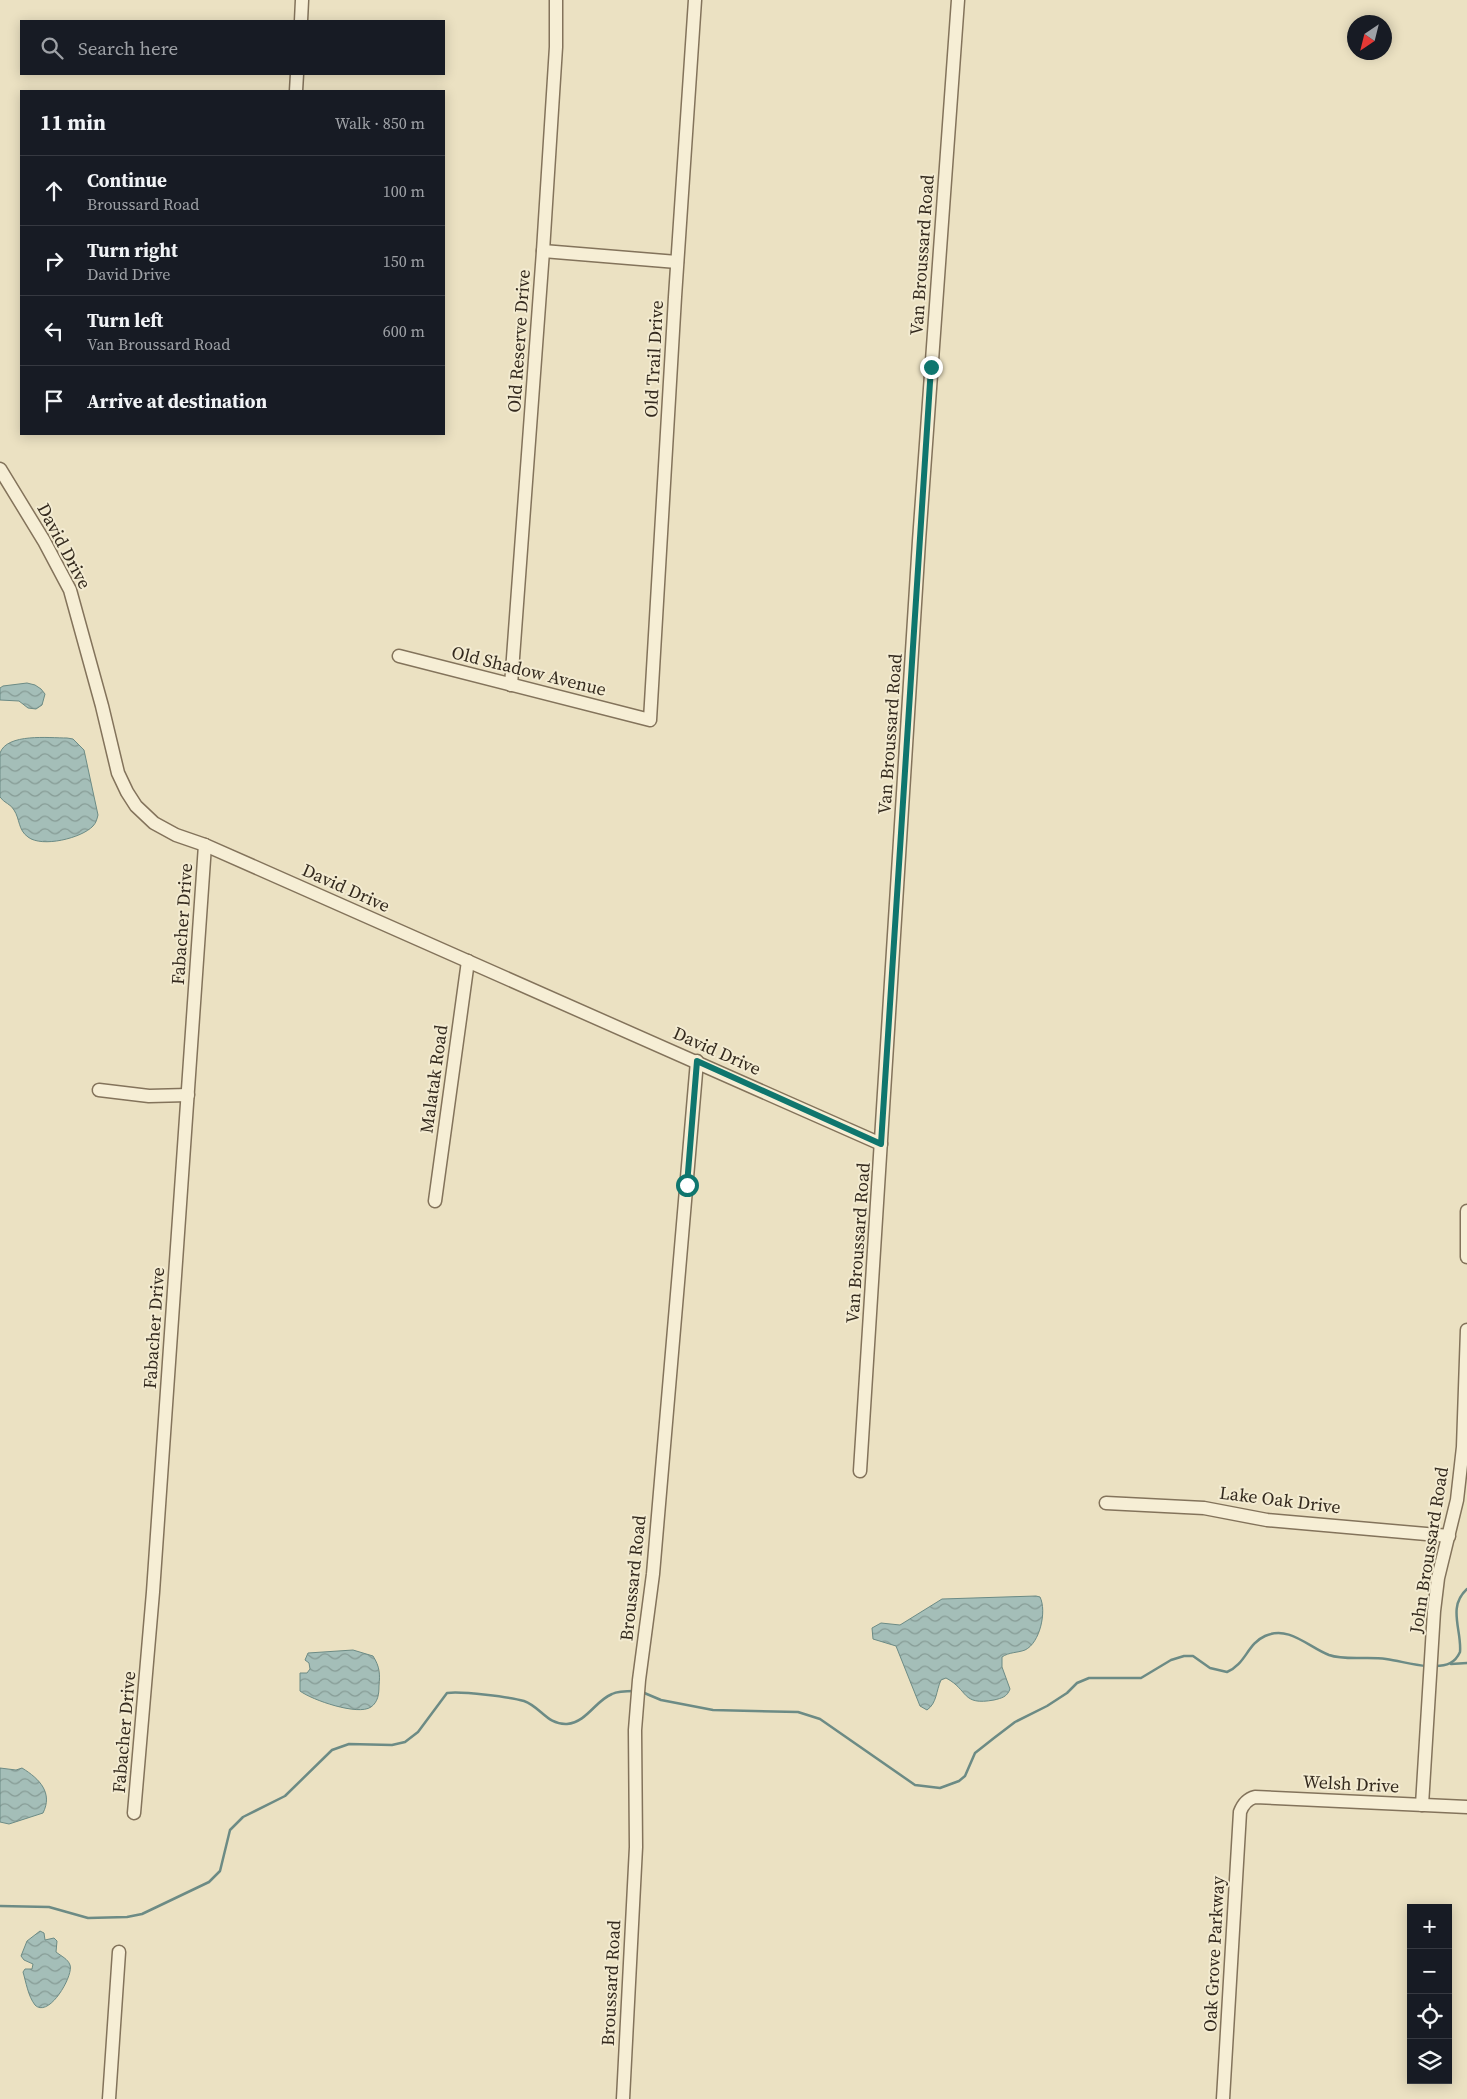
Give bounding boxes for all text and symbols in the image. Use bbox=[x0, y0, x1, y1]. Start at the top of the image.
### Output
north arrow bbox=[1347, 15, 1392, 60]
search box bbox=[20, 20, 445, 75]
icon: search bbox=[38, 34, 66, 62]
text: Search here bbox=[78, 35, 178, 61]
text: 11 min bbox=[40, 108, 106, 137]
text: Walk · 850 m bbox=[335, 112, 425, 134]
text: Continue bbox=[87, 167, 167, 193]
street label: Van Broussard Road bbox=[903, 174, 940, 336]
icon: ahead bbox=[40, 177, 68, 205]
text: 100 m bbox=[383, 180, 425, 202]
text: Broussard Road bbox=[87, 193, 199, 215]
text: Turn right bbox=[87, 237, 178, 263]
icon: right bbox=[40, 247, 68, 275]
text: 150 m bbox=[383, 250, 425, 272]
text: David Drive bbox=[87, 263, 170, 285]
street label: Old Reserve Drive bbox=[501, 269, 536, 413]
street label: Old Trail Drive bbox=[638, 300, 669, 418]
text: Turn left bbox=[87, 307, 163, 333]
icon: left bbox=[40, 317, 68, 345]
text: 600 m bbox=[383, 320, 425, 342]
text: Van Broussard Road bbox=[87, 333, 230, 355]
route end bbox=[920, 356, 943, 379]
icon: arrive bbox=[40, 387, 68, 415]
text: Arrive at destination bbox=[87, 388, 267, 414]
street label: David Drive bbox=[31, 498, 98, 593]
street label: Old Shadow Avenue bbox=[449, 639, 609, 702]
street label: Van Broussard Road bbox=[871, 653, 908, 815]
street label: David Drive bbox=[298, 857, 394, 918]
street label: Fabacher Drive bbox=[165, 862, 198, 986]
street label: David Drive bbox=[669, 1020, 765, 1081]
street label: Malatak Road bbox=[414, 1023, 453, 1135]
street label: Van Broussard Road bbox=[839, 1162, 876, 1324]
route start bbox=[676, 1174, 699, 1197]
street label: Fabacher Drive bbox=[137, 1266, 170, 1390]
street label: John Broussard Road bbox=[1403, 1465, 1454, 1636]
street label: Lake Oak Drive bbox=[1218, 1480, 1342, 1519]
street label: Broussard Road bbox=[613, 1514, 652, 1642]
street label: Fabacher Drive bbox=[106, 1670, 141, 1794]
street label: Welsh Drive bbox=[1302, 1768, 1400, 1799]
street label: Oak Grove Parkway bbox=[1197, 1875, 1230, 2033]
map controls bbox=[1407, 1904, 1452, 2084]
button: + bbox=[1407, 1904, 1452, 1949]
street label: Broussard Road bbox=[595, 1919, 626, 2047]
button: − bbox=[1407, 1949, 1452, 1994]
button: locate bbox=[1407, 1994, 1452, 2039]
button: layers bbox=[1407, 2039, 1452, 2084]

